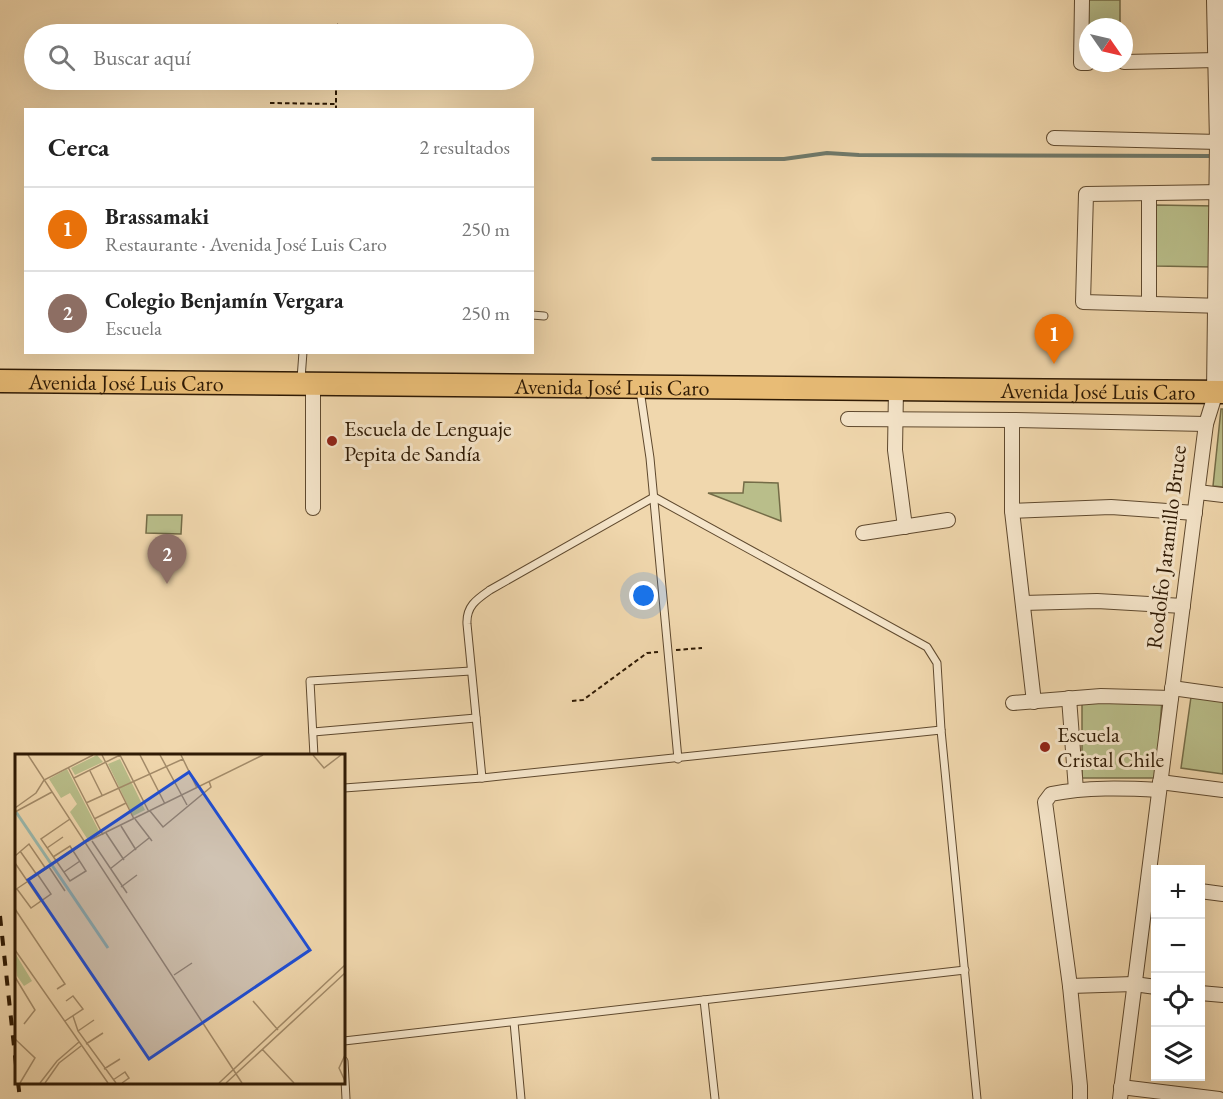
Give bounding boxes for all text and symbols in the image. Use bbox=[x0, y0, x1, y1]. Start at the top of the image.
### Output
north arrow bbox=[1079, 18, 1133, 72]
search box bbox=[24, 24, 534, 90]
icon: search bbox=[45, 41, 78, 74]
text: Buscar aquí bbox=[93, 43, 191, 72]
text: Cerca bbox=[48, 130, 109, 164]
text: 2 resultados bbox=[419, 134, 510, 160]
text: Brassamaki bbox=[105, 202, 209, 231]
text: 1 bbox=[62, 216, 73, 242]
text: 250 m bbox=[462, 216, 510, 242]
text: Restaurante · Avenida José Luis Caro bbox=[105, 231, 387, 257]
text: Colegio Benjamín Vergara bbox=[105, 286, 344, 315]
text: 2 bbox=[62, 300, 73, 326]
text: 250 m bbox=[462, 300, 510, 326]
pin: 1 bbox=[1034, 314, 1074, 364]
text: Escuela bbox=[105, 315, 162, 341]
street label: Avenida José Luis Caro bbox=[27, 367, 224, 398]
street label: Avenida José Luis Caro bbox=[513, 371, 710, 402]
street label: Avenida José Luis Caro bbox=[999, 375, 1196, 406]
place label: Escuela de Lenguaje Pepita de Sandía bbox=[344, 414, 512, 468]
marker: Escuela de Lenguaje Pepita de Sandía bbox=[325, 434, 339, 448]
street label: Rodolfo Jaramillo Bruce bbox=[1139, 443, 1193, 650]
pin: 2 bbox=[148, 534, 186, 584]
your location bbox=[629, 581, 658, 610]
place label: Escuela Cristal Chile bbox=[1057, 720, 1164, 774]
marker: Escuela Cristal Chile bbox=[1038, 740, 1052, 754]
inset map bbox=[15, 754, 345, 1084]
map controls bbox=[1151, 865, 1205, 1081]
button: + bbox=[1151, 865, 1205, 919]
button: − bbox=[1151, 919, 1205, 973]
button: locate bbox=[1151, 973, 1205, 1027]
button: layers bbox=[1151, 1027, 1205, 1081]

